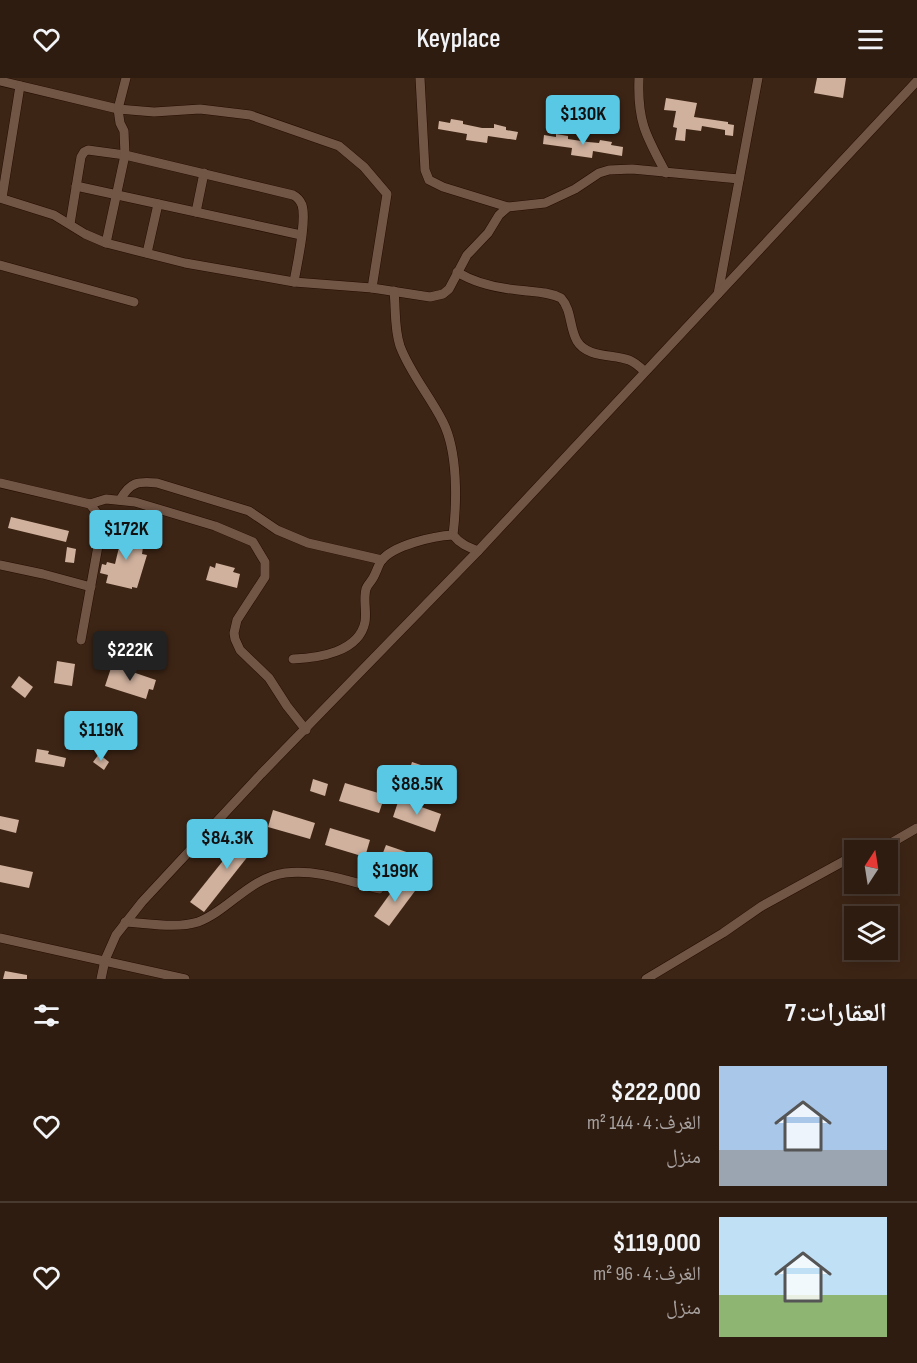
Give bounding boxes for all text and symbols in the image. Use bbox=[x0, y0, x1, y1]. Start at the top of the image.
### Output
icon: heart bbox=[30, 23, 63, 56]
text: Keyplace bbox=[416, 23, 501, 55]
icon: menu bbox=[854, 23, 887, 56]
pin: $130K bbox=[541, 95, 625, 146]
text: $130K bbox=[560, 102, 606, 126]
pin: $172K bbox=[84, 510, 168, 561]
text: $172K bbox=[103, 517, 149, 541]
pin: $222K bbox=[88, 631, 172, 682]
text: $222K bbox=[107, 638, 153, 662]
pin: $119K bbox=[59, 711, 143, 762]
text: $119K bbox=[78, 718, 124, 742]
pin: $88.5K bbox=[368, 765, 466, 816]
text: $88.5K bbox=[391, 772, 443, 796]
pin: $84.3K bbox=[178, 819, 276, 870]
text: $84.3K bbox=[201, 826, 253, 850]
north arrow bbox=[844, 840, 898, 894]
map controls bbox=[844, 840, 898, 960]
pin: $199K bbox=[353, 852, 437, 903]
text: $199K bbox=[372, 859, 418, 883]
button: layers bbox=[844, 906, 898, 960]
text: العقارات: 7 bbox=[785, 998, 887, 1029]
icon: filters bbox=[30, 999, 63, 1032]
text: $222,000 bbox=[611, 1077, 701, 1108]
icon: home bbox=[767, 1090, 839, 1162]
icon: heart bbox=[30, 1110, 63, 1143]
text: الغرف: 4 · 144 m² bbox=[587, 1111, 701, 1135]
text: منزل bbox=[666, 1145, 701, 1169]
text: $119,000 bbox=[612, 1228, 701, 1259]
icon: home bbox=[767, 1241, 839, 1313]
icon: heart bbox=[30, 1261, 63, 1294]
text: الغرف: 4 · 96 m² bbox=[593, 1262, 701, 1286]
text: منزل bbox=[666, 1296, 701, 1320]

